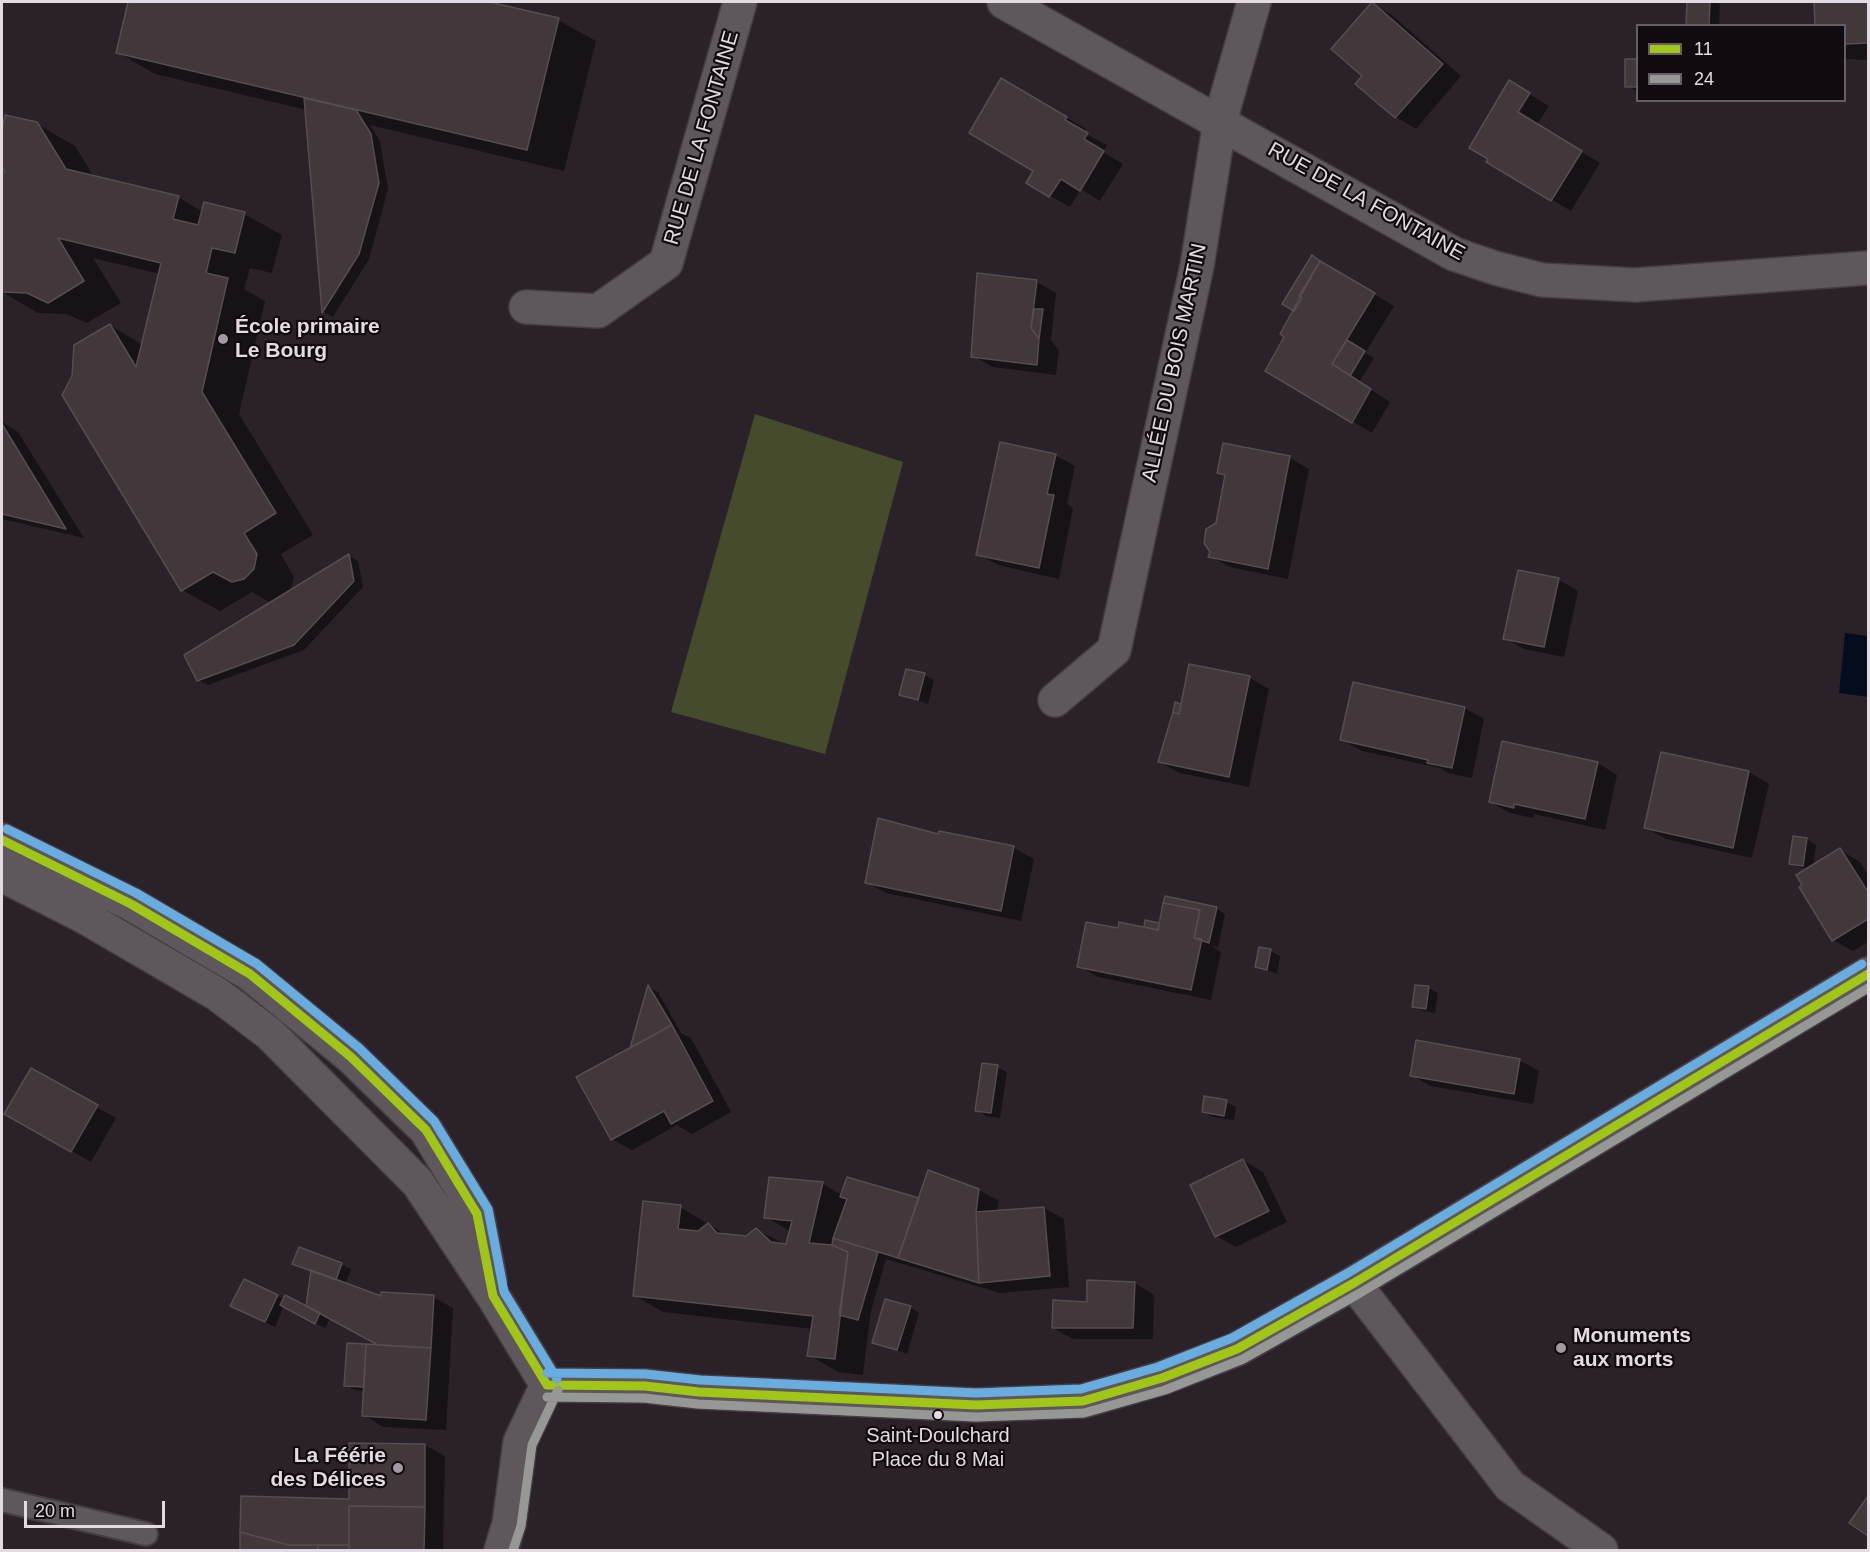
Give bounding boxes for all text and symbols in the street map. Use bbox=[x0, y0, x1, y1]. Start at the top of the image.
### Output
legend bbox=[1636, 24, 1846, 102]
street label: RUE DE LA FONTAINE bbox=[659, 28, 745, 248]
text: 11 bbox=[1694, 39, 1713, 59]
text: 24 bbox=[1694, 69, 1714, 89]
street label: RUE DE LA FONTAINE bbox=[1263, 137, 1469, 267]
street label: ALLÉE DU BOIS MARTIN bbox=[1137, 241, 1213, 485]
place label: École primaire Le Bourg bbox=[235, 314, 380, 364]
marker: École primaire Le Bourg bbox=[216, 332, 230, 346]
place label: Monuments aux morts bbox=[1573, 1323, 1691, 1373]
marker: Monuments aux morts bbox=[1554, 1341, 1568, 1355]
marker: Saint-Doulchard Place du 8 Mai bbox=[932, 1409, 944, 1421]
place label: Saint-Doulchard Place du 8 Mai bbox=[866, 1424, 1010, 1471]
place label: La Féérie des Délices bbox=[270, 1443, 386, 1493]
marker: La Féérie des Délices bbox=[391, 1461, 405, 1475]
scale bar bbox=[27, 1489, 168, 1527]
text: 20 m bbox=[35, 1501, 75, 1521]

